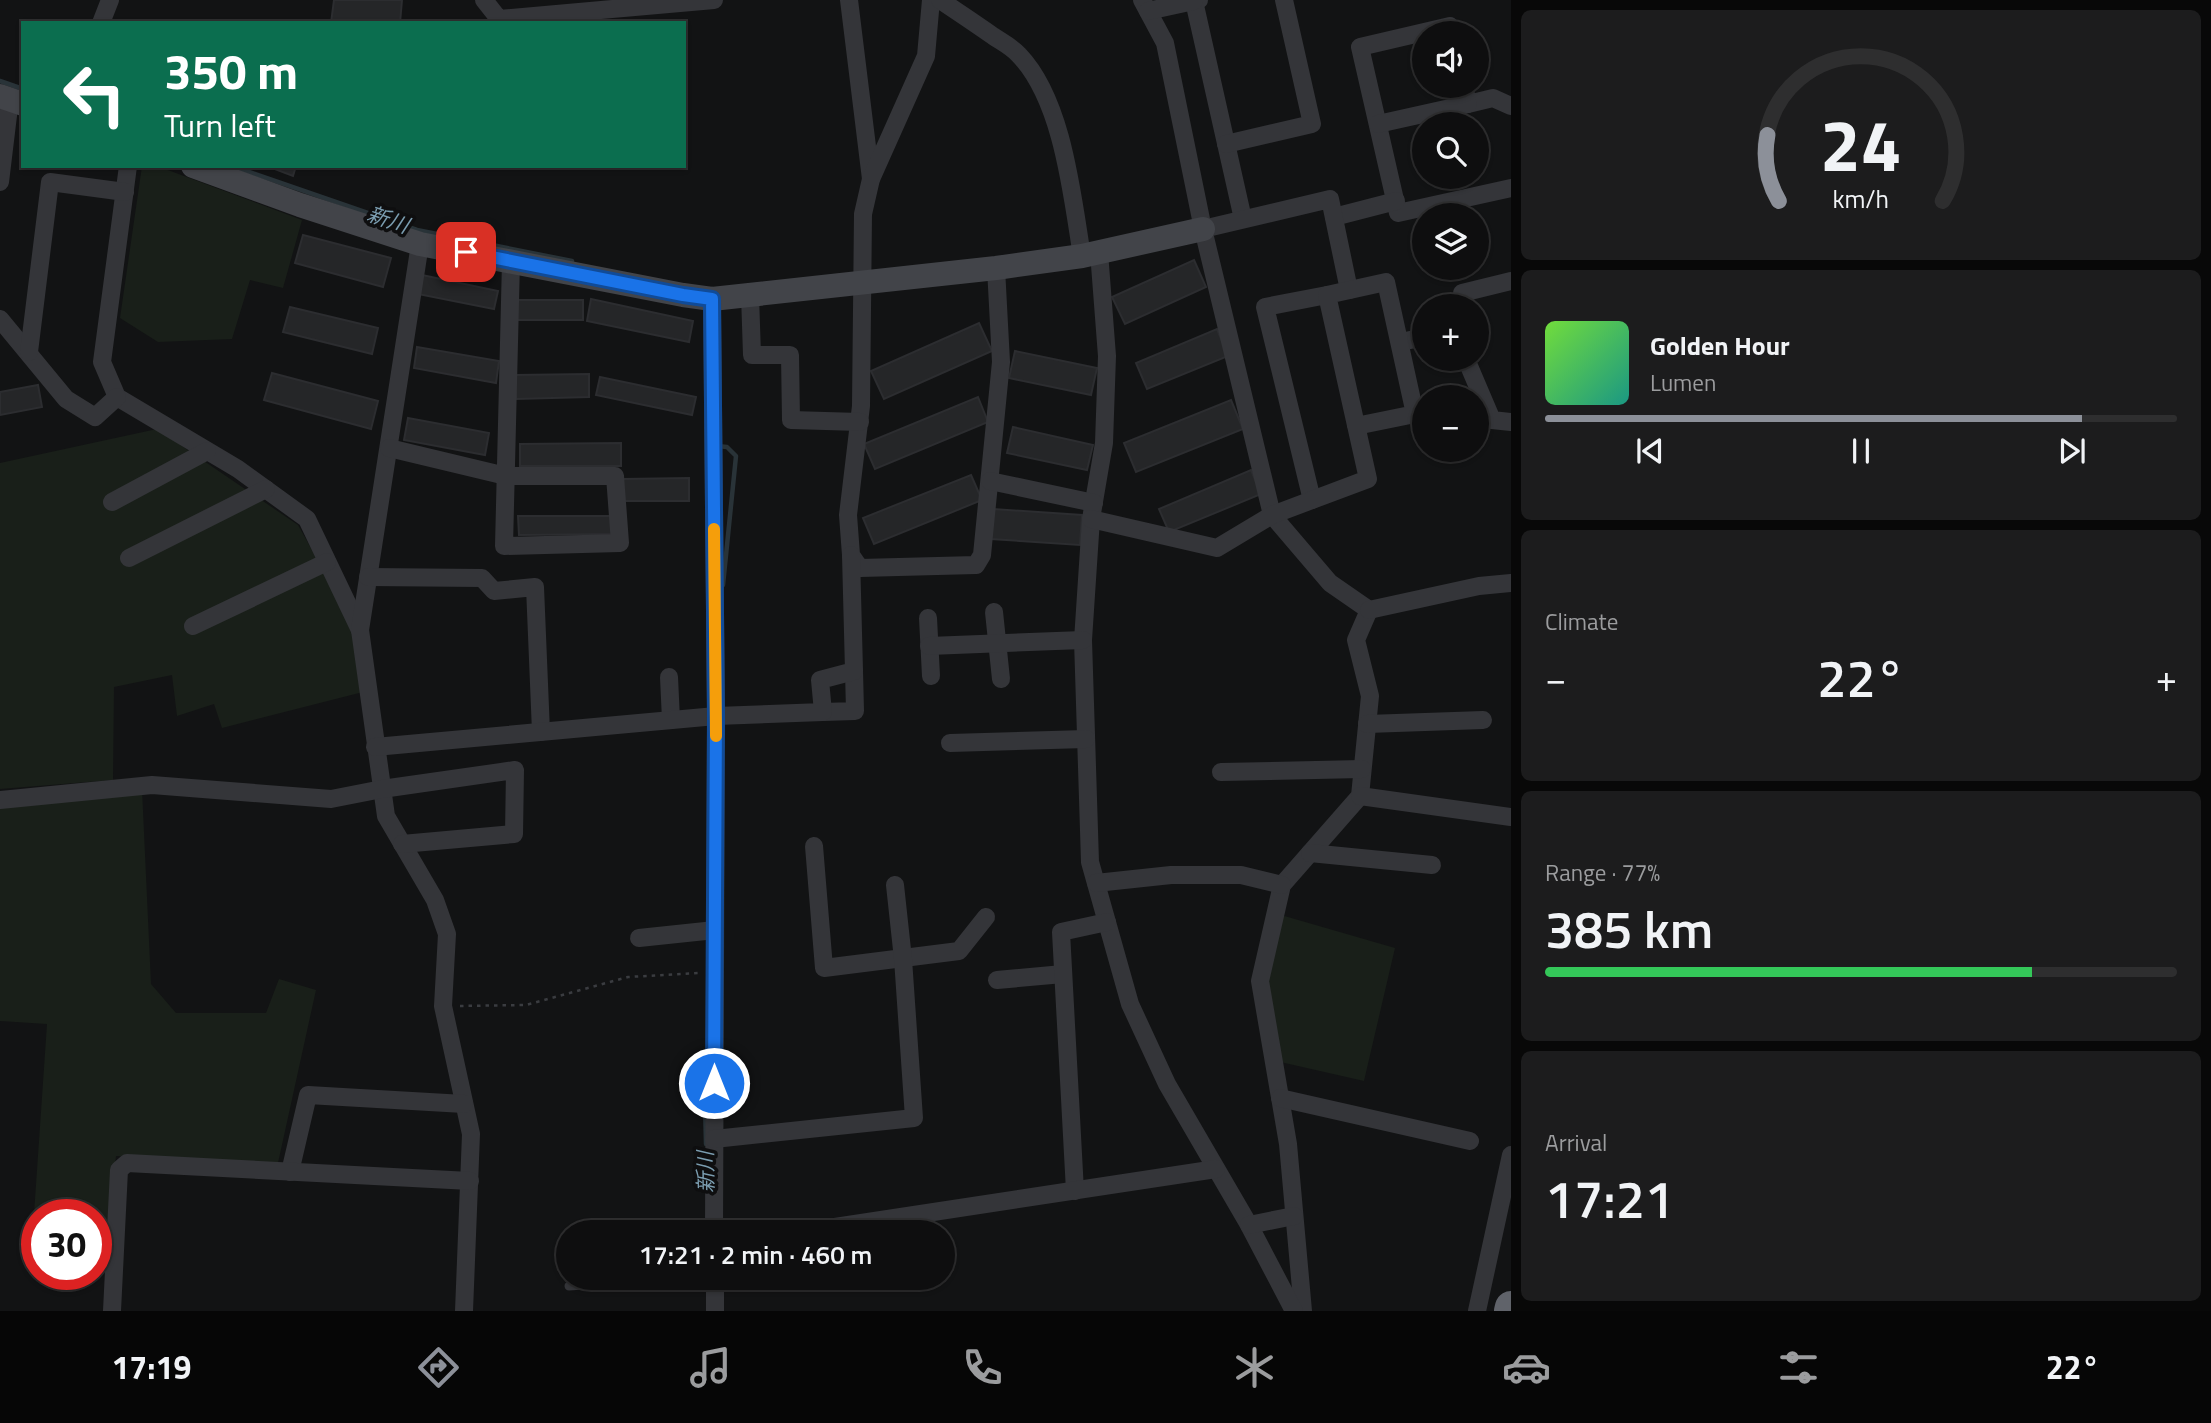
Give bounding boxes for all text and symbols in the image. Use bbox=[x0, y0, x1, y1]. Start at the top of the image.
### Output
map controls bbox=[1412, 21, 1489, 462]
button: sound bbox=[1412, 21, 1489, 98]
text: 350 m bbox=[164, 33, 298, 108]
icon: left bbox=[49, 49, 140, 140]
text: 24 bbox=[1820, 89, 1902, 199]
text: Turn left bbox=[164, 101, 276, 149]
button: search bbox=[1412, 112, 1489, 189]
text: km/h bbox=[1833, 180, 1889, 218]
water label: 新川 bbox=[363, 197, 415, 242]
button: layers bbox=[1412, 203, 1489, 280]
pin bbox=[436, 222, 496, 282]
icon: arrive bbox=[447, 233, 485, 271]
button: + bbox=[1412, 294, 1489, 371]
text: Golden Hour bbox=[1650, 326, 1790, 365]
text: Lumen bbox=[1650, 365, 1716, 400]
button: − bbox=[1412, 385, 1489, 462]
icon: previous bbox=[1631, 432, 1669, 470]
icon: pause bbox=[1842, 432, 1880, 470]
icon: next bbox=[2053, 432, 2091, 470]
text: Climate bbox=[1545, 604, 1618, 639]
text: 22° bbox=[1817, 638, 1905, 717]
text: − bbox=[1545, 649, 1566, 707]
text: + bbox=[2156, 649, 2177, 707]
text: Range · 77% bbox=[1545, 855, 1660, 890]
text: 385 km bbox=[1545, 889, 1713, 968]
position arrow bbox=[677, 1046, 751, 1120]
text: Arrival bbox=[1545, 1125, 1607, 1160]
water label: 新川 bbox=[689, 1149, 721, 1193]
text: 17:21 bbox=[1545, 1159, 1674, 1238]
speed limit sign: 30 bbox=[21, 1199, 112, 1290]
text: 17:21 · 2 min · 460 m bbox=[639, 1235, 872, 1274]
text: 17:19 bbox=[111, 1343, 191, 1391]
icon: directions bbox=[414, 1343, 463, 1392]
icon: music bbox=[686, 1343, 735, 1392]
icon: phone bbox=[958, 1343, 1007, 1392]
icon: climate bbox=[1230, 1343, 1279, 1392]
icon: car bbox=[1502, 1343, 1551, 1392]
icon: filters bbox=[1774, 1343, 1823, 1392]
text: 22° bbox=[2046, 1343, 2099, 1391]

